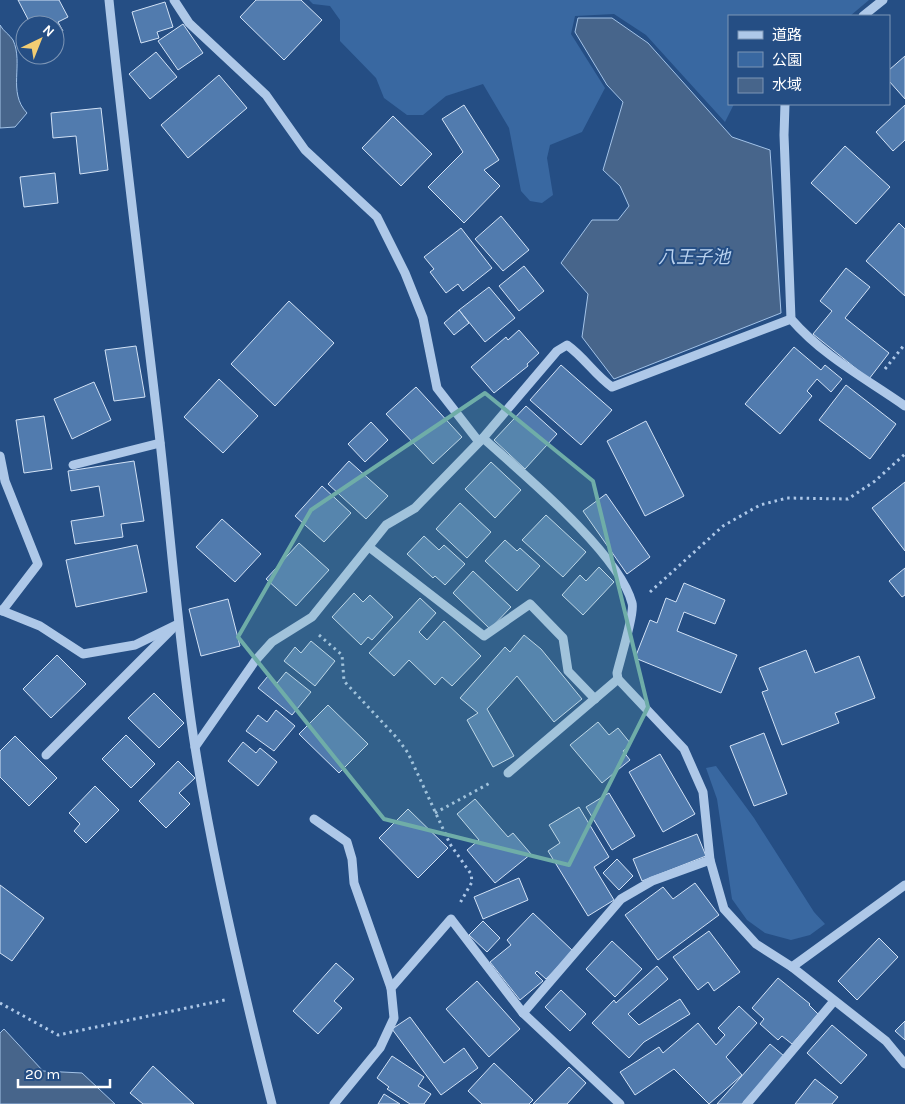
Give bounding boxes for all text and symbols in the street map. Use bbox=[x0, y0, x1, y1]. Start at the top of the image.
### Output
north arrow bbox=[15, 15, 65, 65]
legend bbox=[728, 15, 890, 105]
text: N bbox=[39, 21, 58, 41]
text: 道路 bbox=[772, 26, 802, 44]
text: 公園 bbox=[772, 51, 802, 69]
text: 水域 bbox=[772, 76, 802, 94]
water label: 八王子池 bbox=[658, 246, 732, 268]
scale bar bbox=[18, 1056, 110, 1088]
text: 20 m bbox=[25, 1065, 60, 1083]

